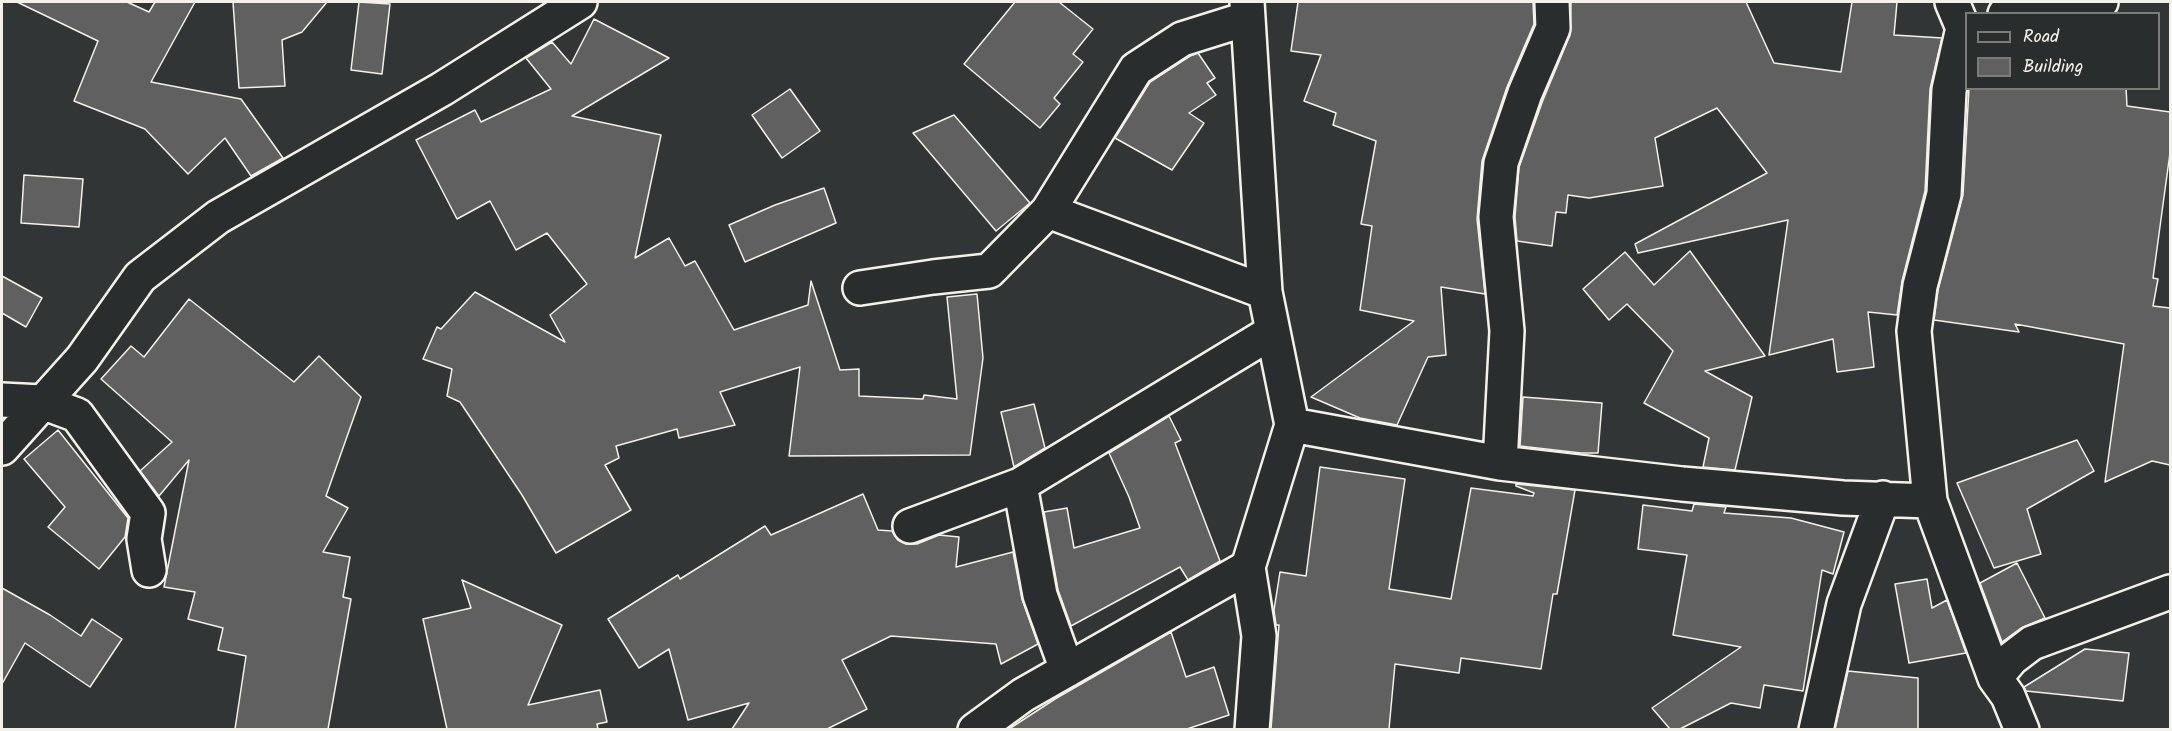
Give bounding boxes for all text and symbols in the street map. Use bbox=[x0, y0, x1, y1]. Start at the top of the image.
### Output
legend bbox=[1965, 12, 2160, 90]
text: Road bbox=[2023, 23, 2059, 52]
text: Building bbox=[2023, 53, 2083, 82]

